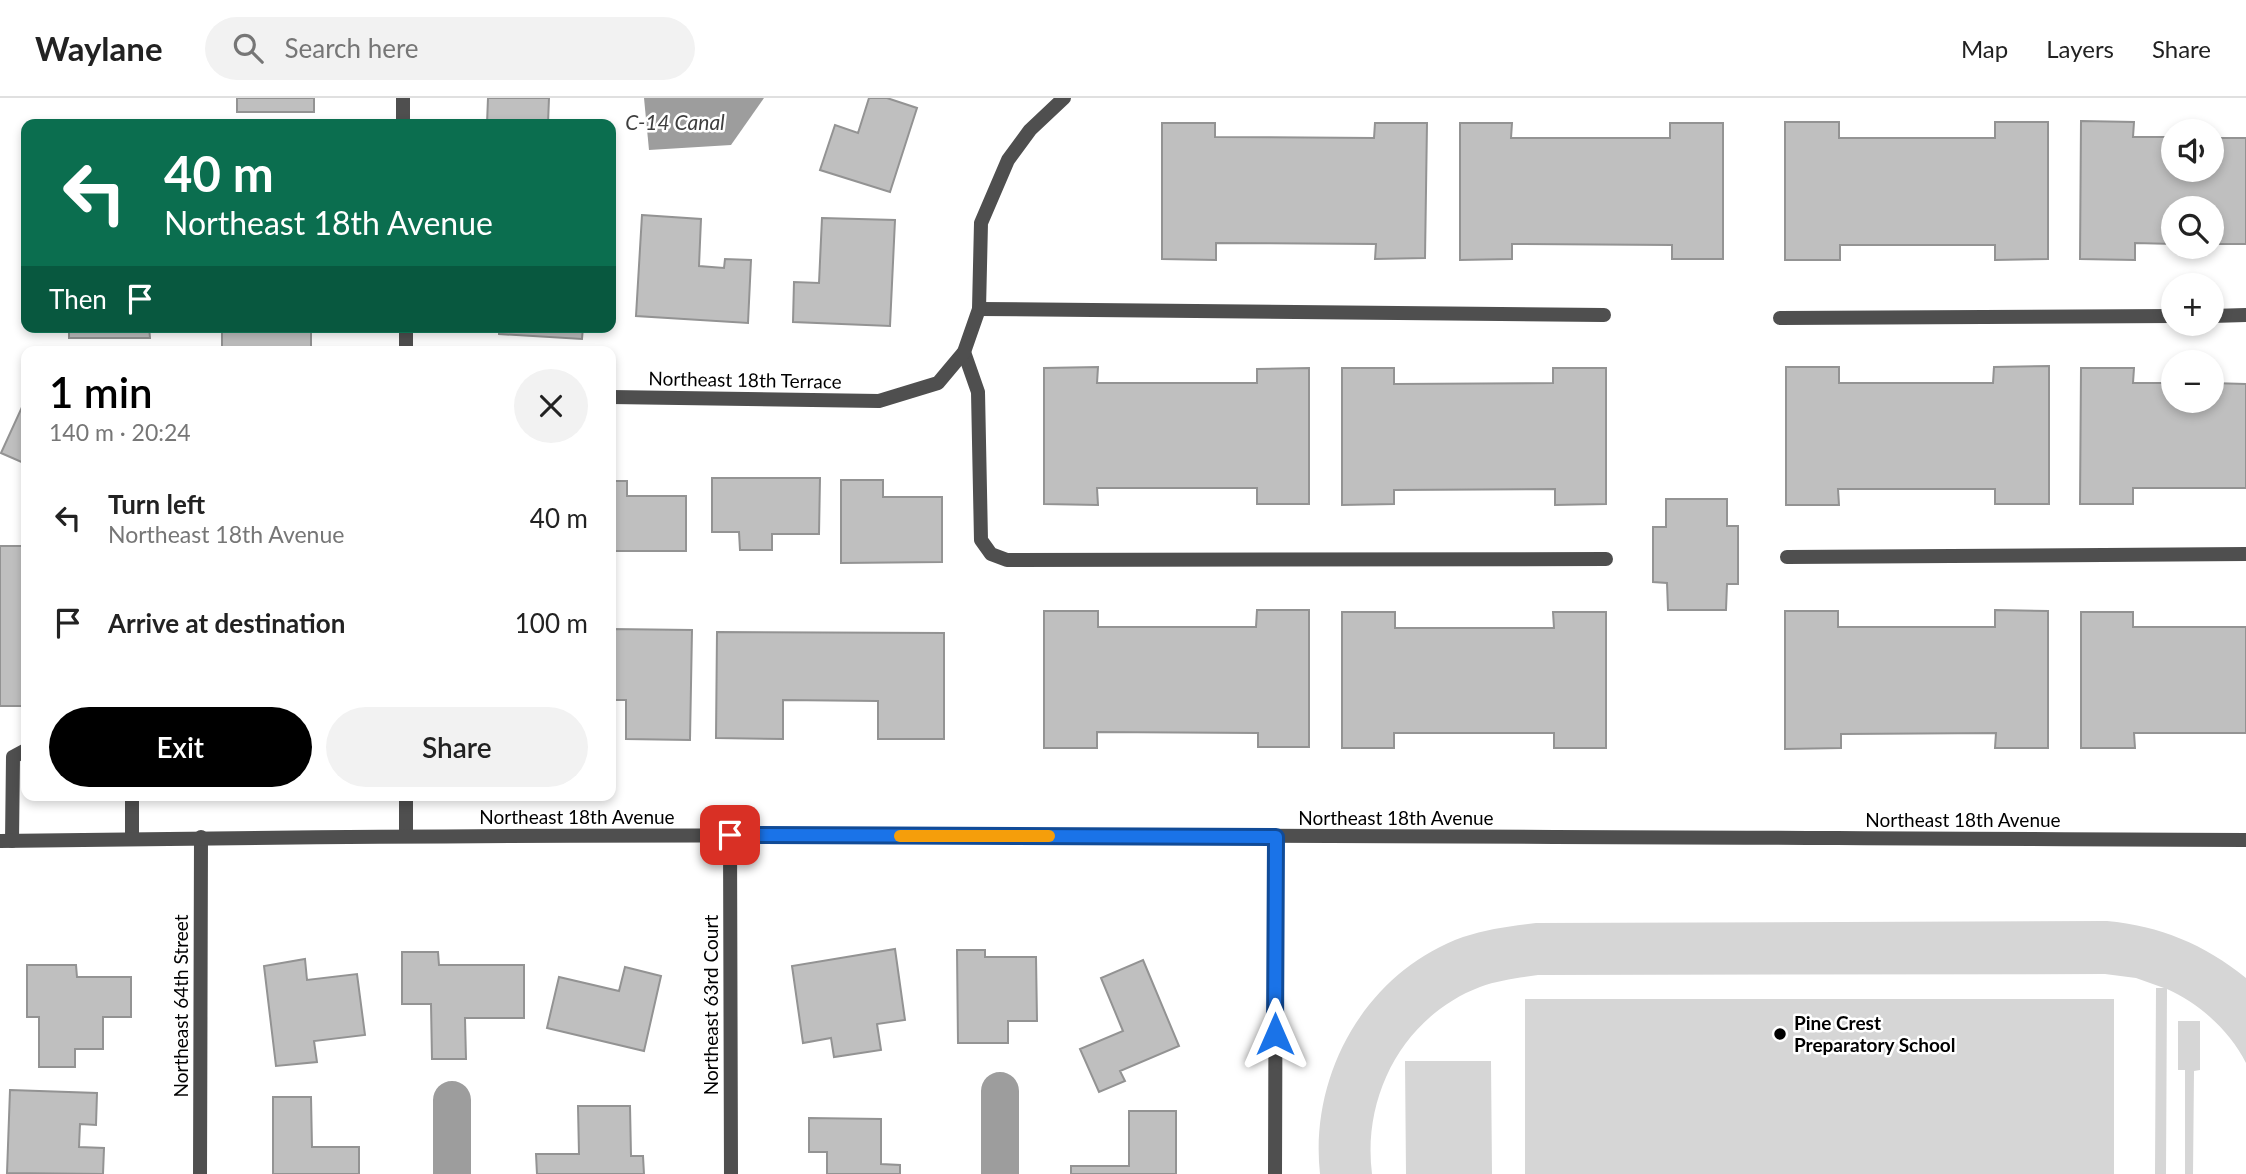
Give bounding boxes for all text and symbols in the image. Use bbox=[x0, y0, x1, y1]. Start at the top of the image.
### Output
search box bbox=[205, 17, 695, 80]
text: Waylane bbox=[35, 28, 163, 68]
icon: search bbox=[229, 29, 267, 67]
text: Search here bbox=[285, 32, 419, 64]
text: Map bbox=[1961, 34, 2008, 63]
text: Layers bbox=[2046, 34, 2114, 63]
text: Share bbox=[2152, 34, 2211, 63]
water label: C-14 Canal bbox=[625, 109, 725, 134]
map controls bbox=[2161, 119, 2224, 413]
button: sound bbox=[2161, 119, 2224, 182]
text: 40 m bbox=[164, 144, 274, 202]
icon: left bbox=[49, 147, 140, 238]
button: search bbox=[2161, 196, 2224, 259]
text: Northeast 18th Avenue bbox=[164, 203, 493, 242]
button: + bbox=[2161, 273, 2224, 336]
icon: arrive bbox=[121, 280, 159, 318]
text: Then bbox=[49, 283, 107, 315]
button: − bbox=[2161, 350, 2224, 413]
street label: Northeast 18th Terrace bbox=[648, 366, 842, 393]
text: 1 min bbox=[49, 367, 153, 417]
button: close bbox=[514, 369, 588, 443]
text: 140 m · 20:24 bbox=[49, 418, 191, 446]
text: Turn left bbox=[108, 488, 205, 520]
icon: left bbox=[49, 499, 87, 537]
text: 40 m bbox=[530, 502, 588, 534]
text: Northeast 18th Avenue bbox=[108, 520, 344, 548]
icon: arrive bbox=[49, 604, 87, 642]
text: Arrive at destination bbox=[108, 607, 345, 639]
text: 100 m bbox=[515, 607, 588, 639]
button: Exit bbox=[49, 707, 312, 787]
button: Share bbox=[326, 707, 588, 787]
street label: Northeast 18th Avenue bbox=[479, 805, 675, 828]
pin bbox=[700, 805, 760, 865]
street label: Northeast 18th Avenue bbox=[1298, 806, 1494, 829]
street label: Northeast 18th Avenue bbox=[1865, 808, 2061, 831]
icon: arrive bbox=[711, 816, 749, 854]
street label: Northeast 64th Street bbox=[169, 914, 192, 1098]
street label: Northeast 63rd Court bbox=[699, 915, 722, 1095]
position arrow bbox=[1238, 997, 1312, 1071]
place label: Pine Crest Preparatory School bbox=[1794, 1011, 1955, 1056]
marker: Pine Crest Preparatory School bbox=[1772, 1026, 1788, 1042]

